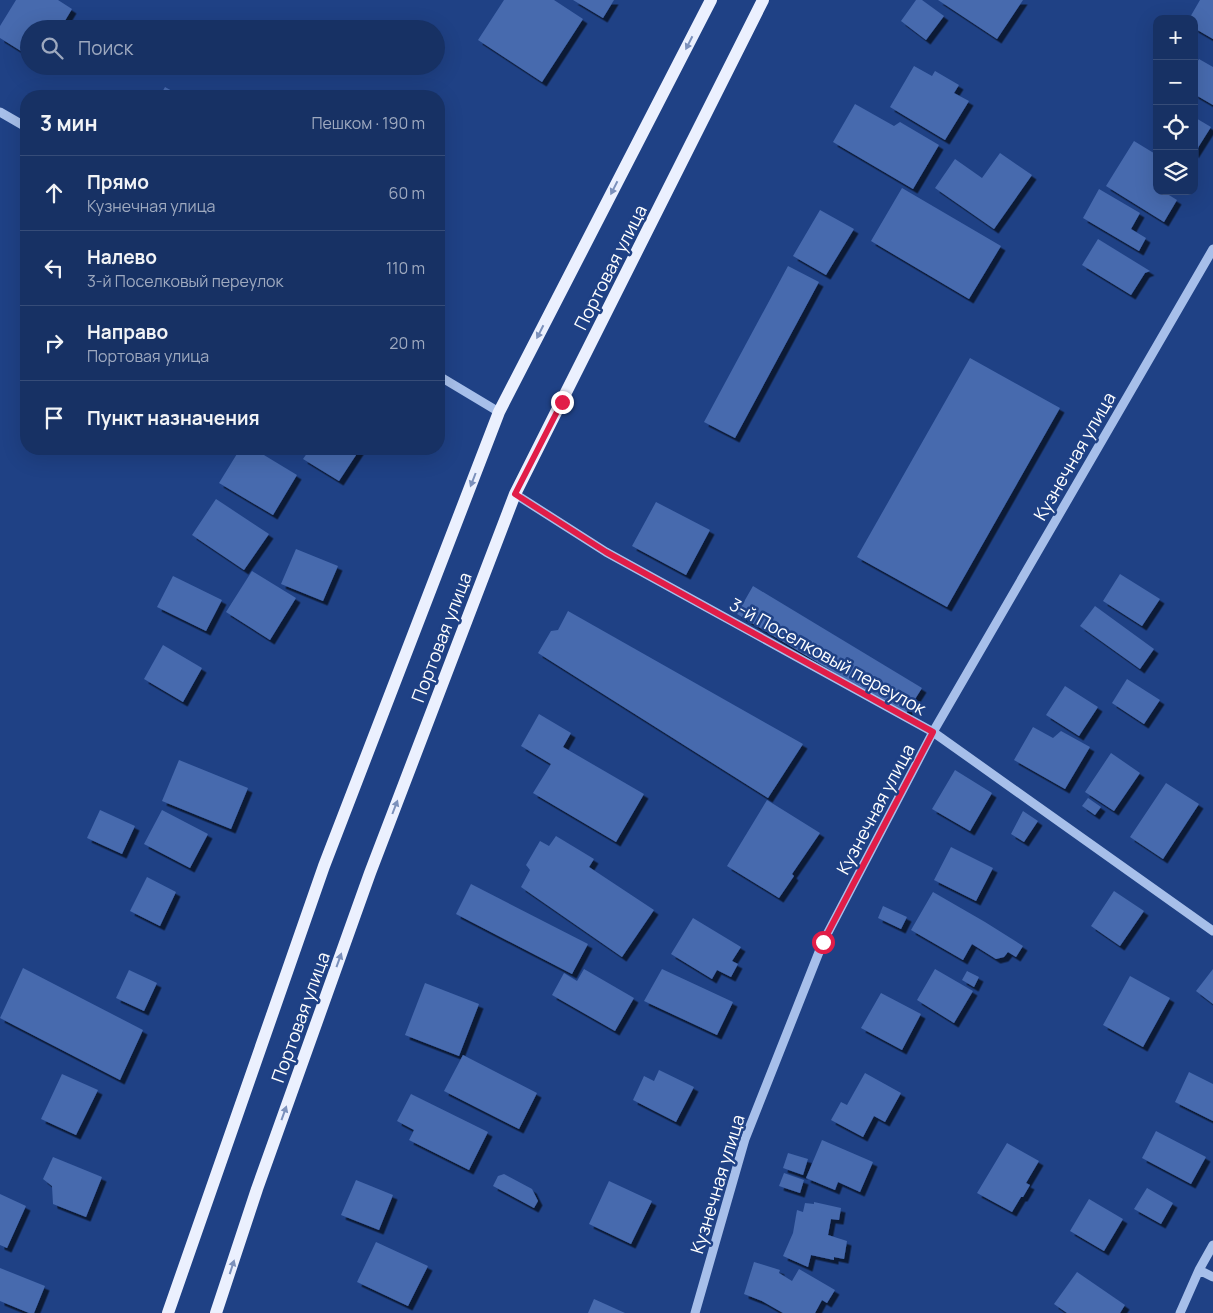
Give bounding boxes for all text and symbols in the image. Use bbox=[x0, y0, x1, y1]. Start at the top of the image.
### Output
map controls bbox=[1153, 15, 1198, 195]
button: + bbox=[1153, 15, 1198, 60]
search box bbox=[20, 20, 445, 75]
icon: search bbox=[38, 34, 66, 62]
text: Поиск bbox=[78, 35, 133, 61]
one-way arrow bbox=[685, 36, 693, 51]
button: − bbox=[1153, 60, 1198, 105]
button: locate bbox=[1153, 105, 1198, 150]
text: 3 мин bbox=[40, 109, 97, 137]
text: Пешком · 190 m bbox=[311, 112, 425, 134]
button: layers bbox=[1153, 150, 1198, 195]
text: Прямо bbox=[87, 169, 149, 195]
icon: ahead bbox=[40, 179, 68, 207]
one-way arrow bbox=[610, 181, 618, 195]
text: 60 m bbox=[389, 182, 425, 204]
text: Кузнечная улица bbox=[87, 195, 215, 217]
street label: Портовая улица bbox=[568, 200, 652, 334]
text: Налево bbox=[87, 244, 157, 270]
icon: left bbox=[40, 254, 68, 282]
text: 110 m bbox=[386, 257, 425, 279]
text: 3-й Поселковый переулок bbox=[87, 270, 284, 292]
text: Направо bbox=[87, 319, 168, 345]
one-way arrow bbox=[536, 325, 544, 340]
icon: right bbox=[40, 329, 68, 357]
text: 20 m bbox=[389, 332, 425, 354]
text: Портовая улица bbox=[87, 345, 209, 367]
street label: Кузнечная улица bbox=[1027, 387, 1121, 525]
route end bbox=[551, 391, 574, 414]
icon: arrive bbox=[40, 404, 68, 432]
text: Пункт назначения bbox=[87, 405, 260, 431]
one-way arrow bbox=[469, 473, 477, 488]
street label: Портовая улица bbox=[405, 569, 477, 705]
street label: 3-й Поселковый переулок bbox=[726, 592, 931, 721]
street label: Кузнечная улица bbox=[830, 740, 920, 878]
one-way arrow bbox=[392, 800, 399, 815]
route start bbox=[812, 931, 835, 954]
street label: Портовая улица bbox=[265, 948, 335, 1086]
one-way arrow bbox=[335, 952, 343, 967]
one-way arrow bbox=[281, 1105, 289, 1120]
street label: Кузнечная улица bbox=[684, 1111, 750, 1257]
one-way arrow bbox=[228, 1259, 236, 1274]

